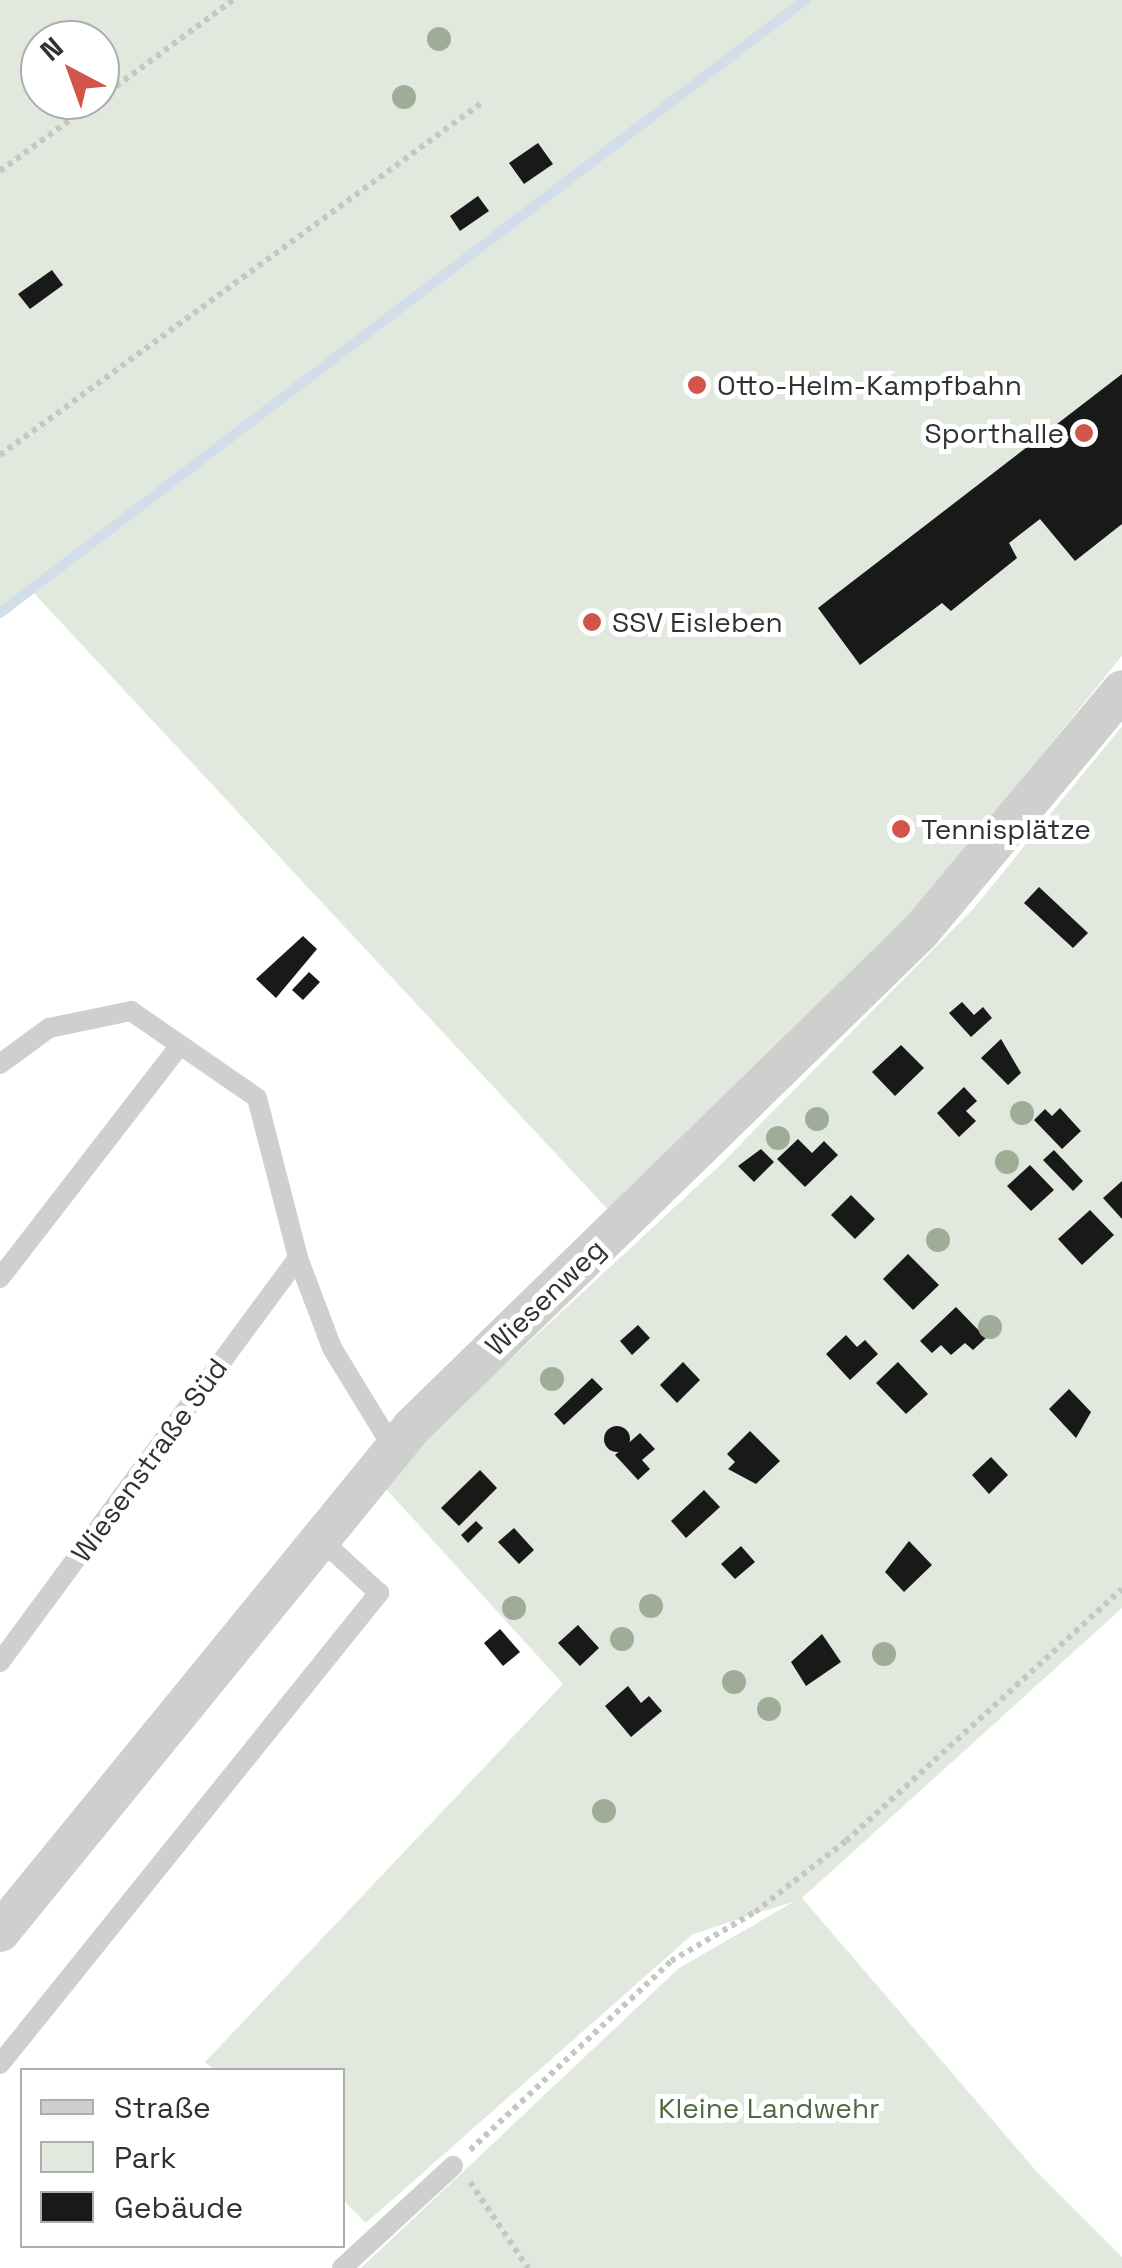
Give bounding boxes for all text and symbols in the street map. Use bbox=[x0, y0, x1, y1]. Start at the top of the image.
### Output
north arrow bbox=[20, 20, 120, 120]
text: N bbox=[33, 29, 71, 69]
place label: Otto-Helm-Kampfbahn bbox=[717, 368, 1022, 402]
marker: Otto-Helm-Kampfbahn bbox=[686, 374, 708, 396]
place label: Sporthalle bbox=[925, 416, 1064, 450]
marker: Sporthalle bbox=[1073, 422, 1095, 444]
place label: SSV Eisleben bbox=[612, 605, 783, 639]
marker: SSV Eisleben bbox=[581, 611, 603, 633]
place label: Tennisplätze bbox=[921, 812, 1091, 846]
marker: Tennisplätze bbox=[890, 818, 912, 840]
street label: Wiesenweg bbox=[478, 1232, 612, 1362]
street label: Wiesenstraße Süd bbox=[64, 1352, 234, 1568]
legend bbox=[20, 2068, 345, 2248]
text: Straße bbox=[114, 2088, 211, 2127]
park label: Kleine Landwehr bbox=[658, 2091, 880, 2125]
text: Park bbox=[114, 2138, 176, 2177]
text: Gebäude bbox=[114, 2188, 243, 2227]

